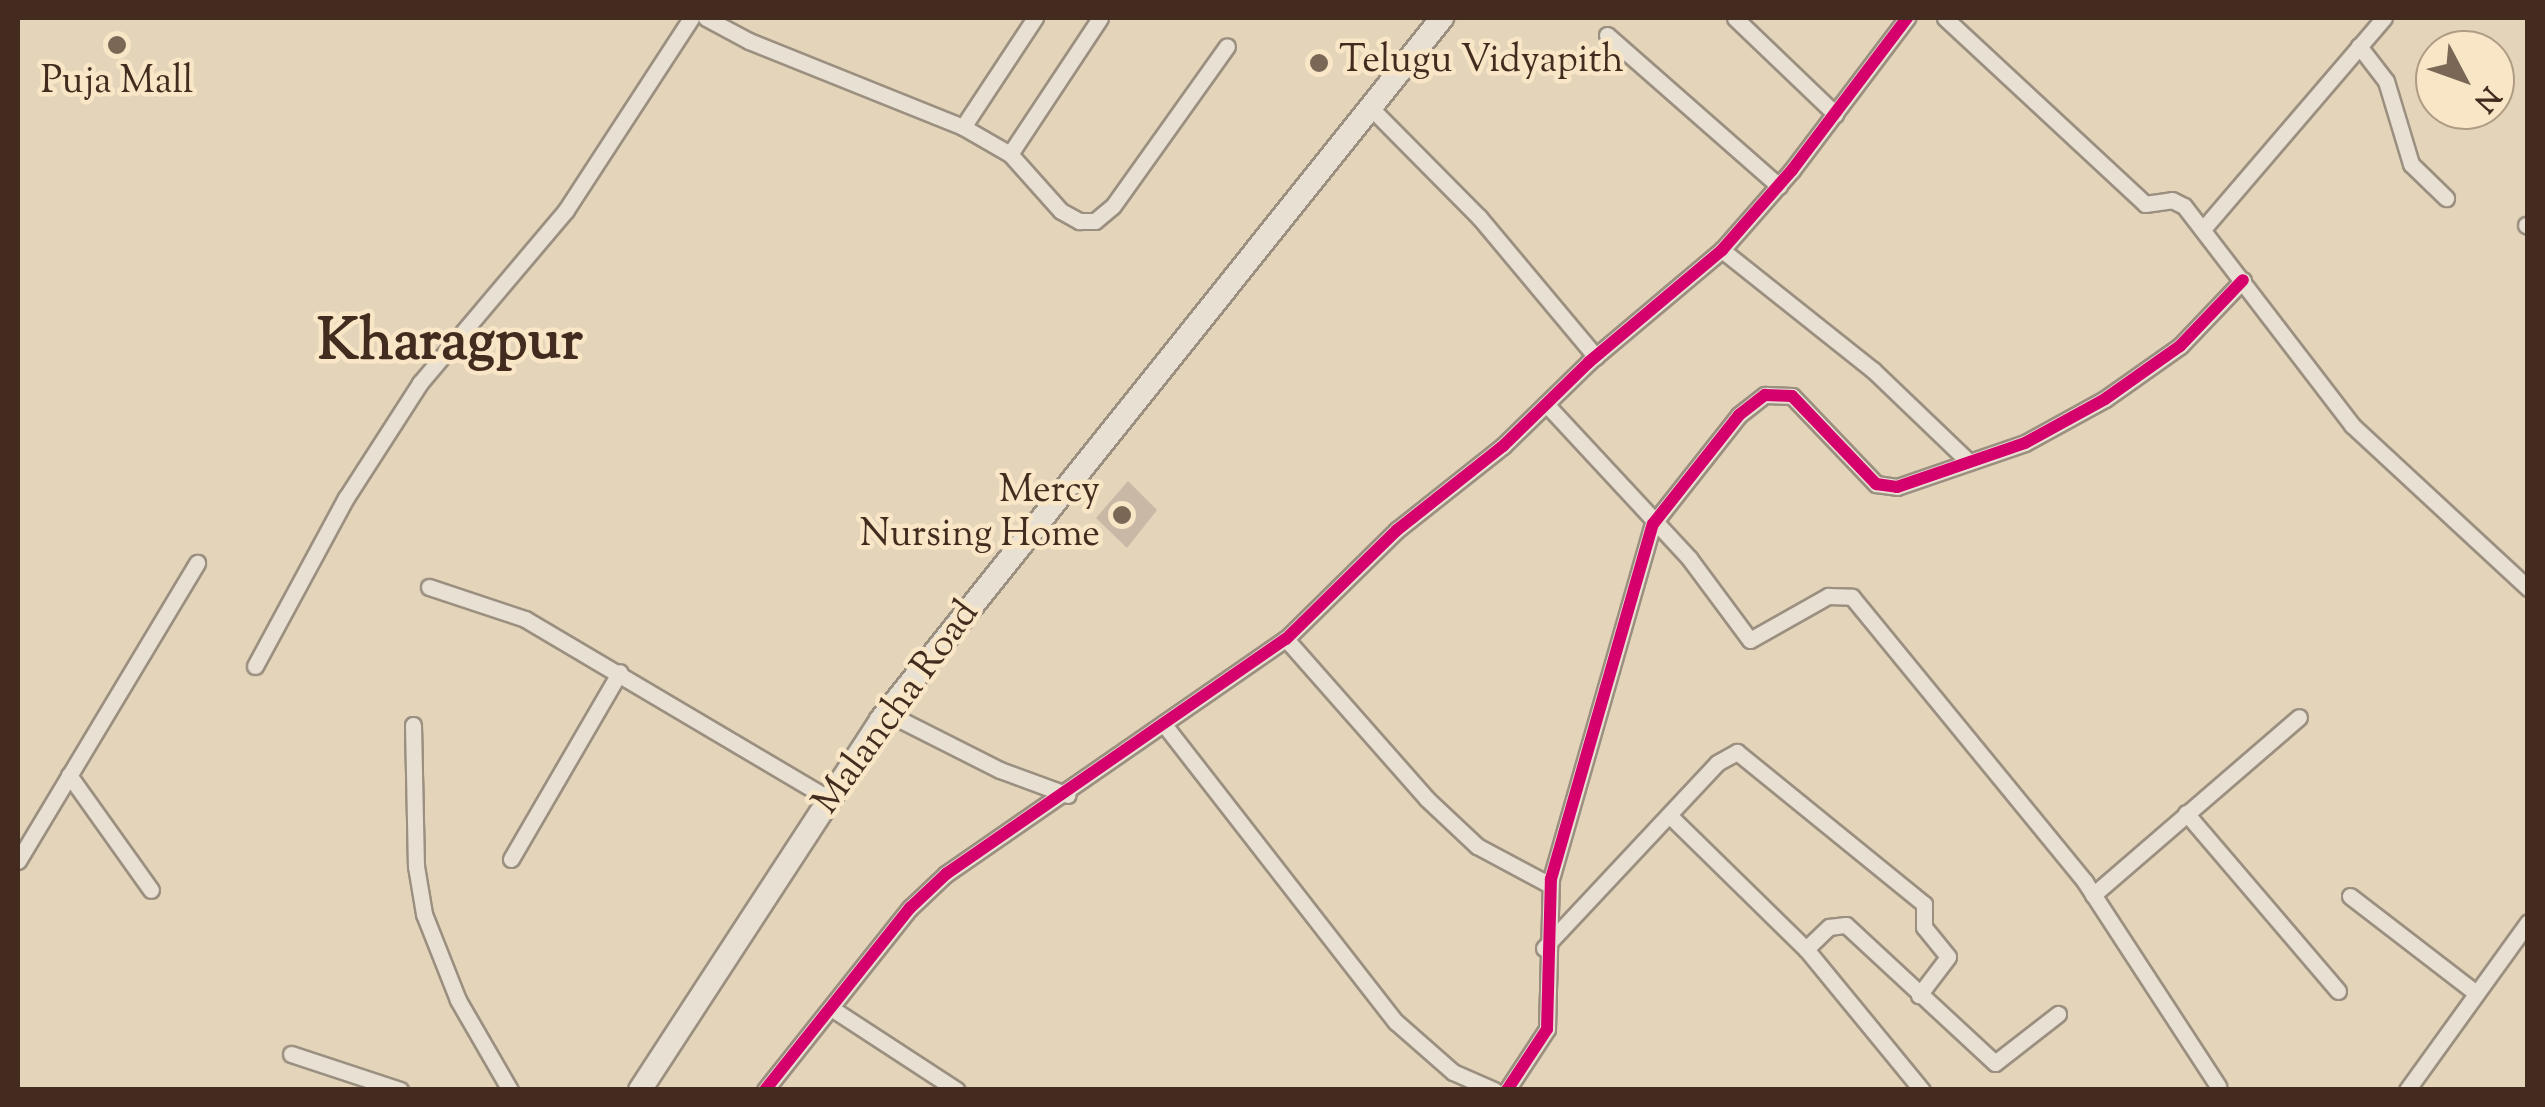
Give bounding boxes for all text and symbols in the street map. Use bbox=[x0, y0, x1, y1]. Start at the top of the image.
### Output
north arrow bbox=[2415, 30, 2515, 130]
marker: Puja Mall bbox=[106, 34, 128, 56]
place label: Telugu Vidyapith bbox=[1339, 40, 1624, 86]
marker: Telugu Vidyapith bbox=[1308, 52, 1330, 74]
place label: Puja Mall bbox=[41, 61, 193, 107]
text: N bbox=[2464, 77, 2509, 120]
district label: Kharagpur bbox=[317, 309, 583, 379]
place label: Mercy Nursing Home bbox=[860, 470, 1100, 560]
marker: Mercy Nursing Home bbox=[1109, 502, 1135, 528]
street label: Malancha Road bbox=[805, 593, 991, 825]

